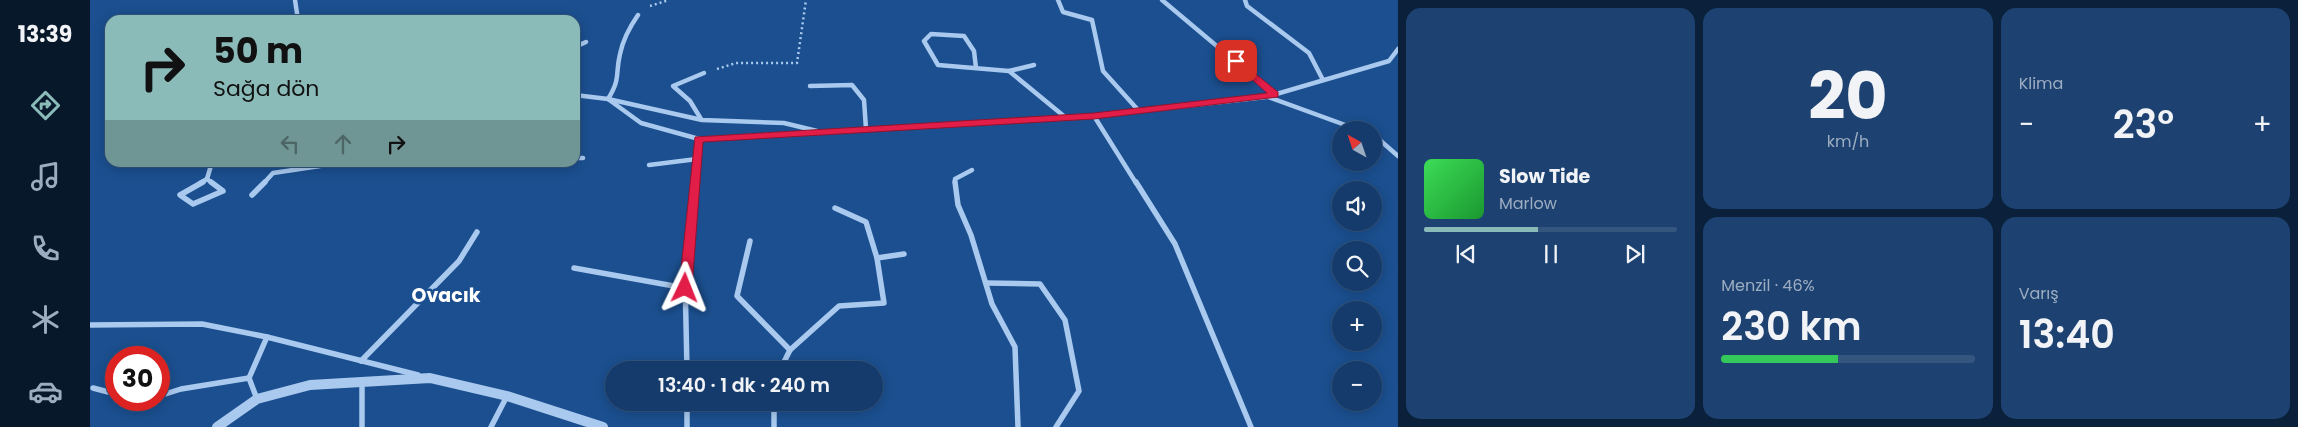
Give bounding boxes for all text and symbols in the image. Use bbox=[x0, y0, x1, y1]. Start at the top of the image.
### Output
text: 13:39 bbox=[18, 19, 72, 50]
text: 50 m bbox=[213, 26, 303, 75]
icon: right bbox=[130, 35, 195, 100]
pin bbox=[1215, 40, 1257, 82]
icon: arrive bbox=[1222, 47, 1250, 75]
text: 20 bbox=[1808, 51, 1888, 142]
text: Klima bbox=[2019, 72, 2063, 95]
text: Sağa dön bbox=[213, 73, 319, 104]
icon: directions bbox=[28, 88, 63, 123]
text: 23° bbox=[2113, 98, 2174, 151]
text: − bbox=[2019, 105, 2034, 144]
text: + bbox=[2253, 105, 2272, 144]
north arrow bbox=[1332, 121, 1382, 171]
map controls bbox=[1332, 121, 1382, 411]
icon: left bbox=[276, 130, 304, 158]
icon: ahead bbox=[329, 130, 357, 158]
icon: right bbox=[382, 130, 410, 158]
text: km/h bbox=[1827, 130, 1869, 153]
icon: music bbox=[28, 159, 63, 194]
text: Slow Tide bbox=[1499, 163, 1590, 190]
button: sound bbox=[1332, 181, 1382, 231]
text: Marlow bbox=[1499, 192, 1557, 215]
icon: phone bbox=[28, 231, 63, 266]
icon: previous bbox=[1452, 240, 1480, 268]
icon: pause bbox=[1537, 240, 1565, 268]
icon: next bbox=[1621, 240, 1649, 268]
button: search bbox=[1332, 241, 1382, 291]
position arrow bbox=[658, 261, 710, 313]
text: Menzil · 46% bbox=[1721, 274, 1815, 297]
district label: Ovacık bbox=[411, 282, 481, 309]
text: Varış bbox=[2019, 282, 2059, 305]
text: 230 km bbox=[1721, 300, 1862, 353]
button: + bbox=[1332, 301, 1382, 351]
icon: climate bbox=[28, 302, 63, 337]
text: 13:40 bbox=[2019, 308, 2115, 361]
speed limit sign: 30 bbox=[105, 346, 170, 411]
button: − bbox=[1332, 361, 1382, 411]
text: 13:40 · 1 dk · 240 m bbox=[658, 372, 830, 399]
icon: car bbox=[28, 374, 63, 409]

